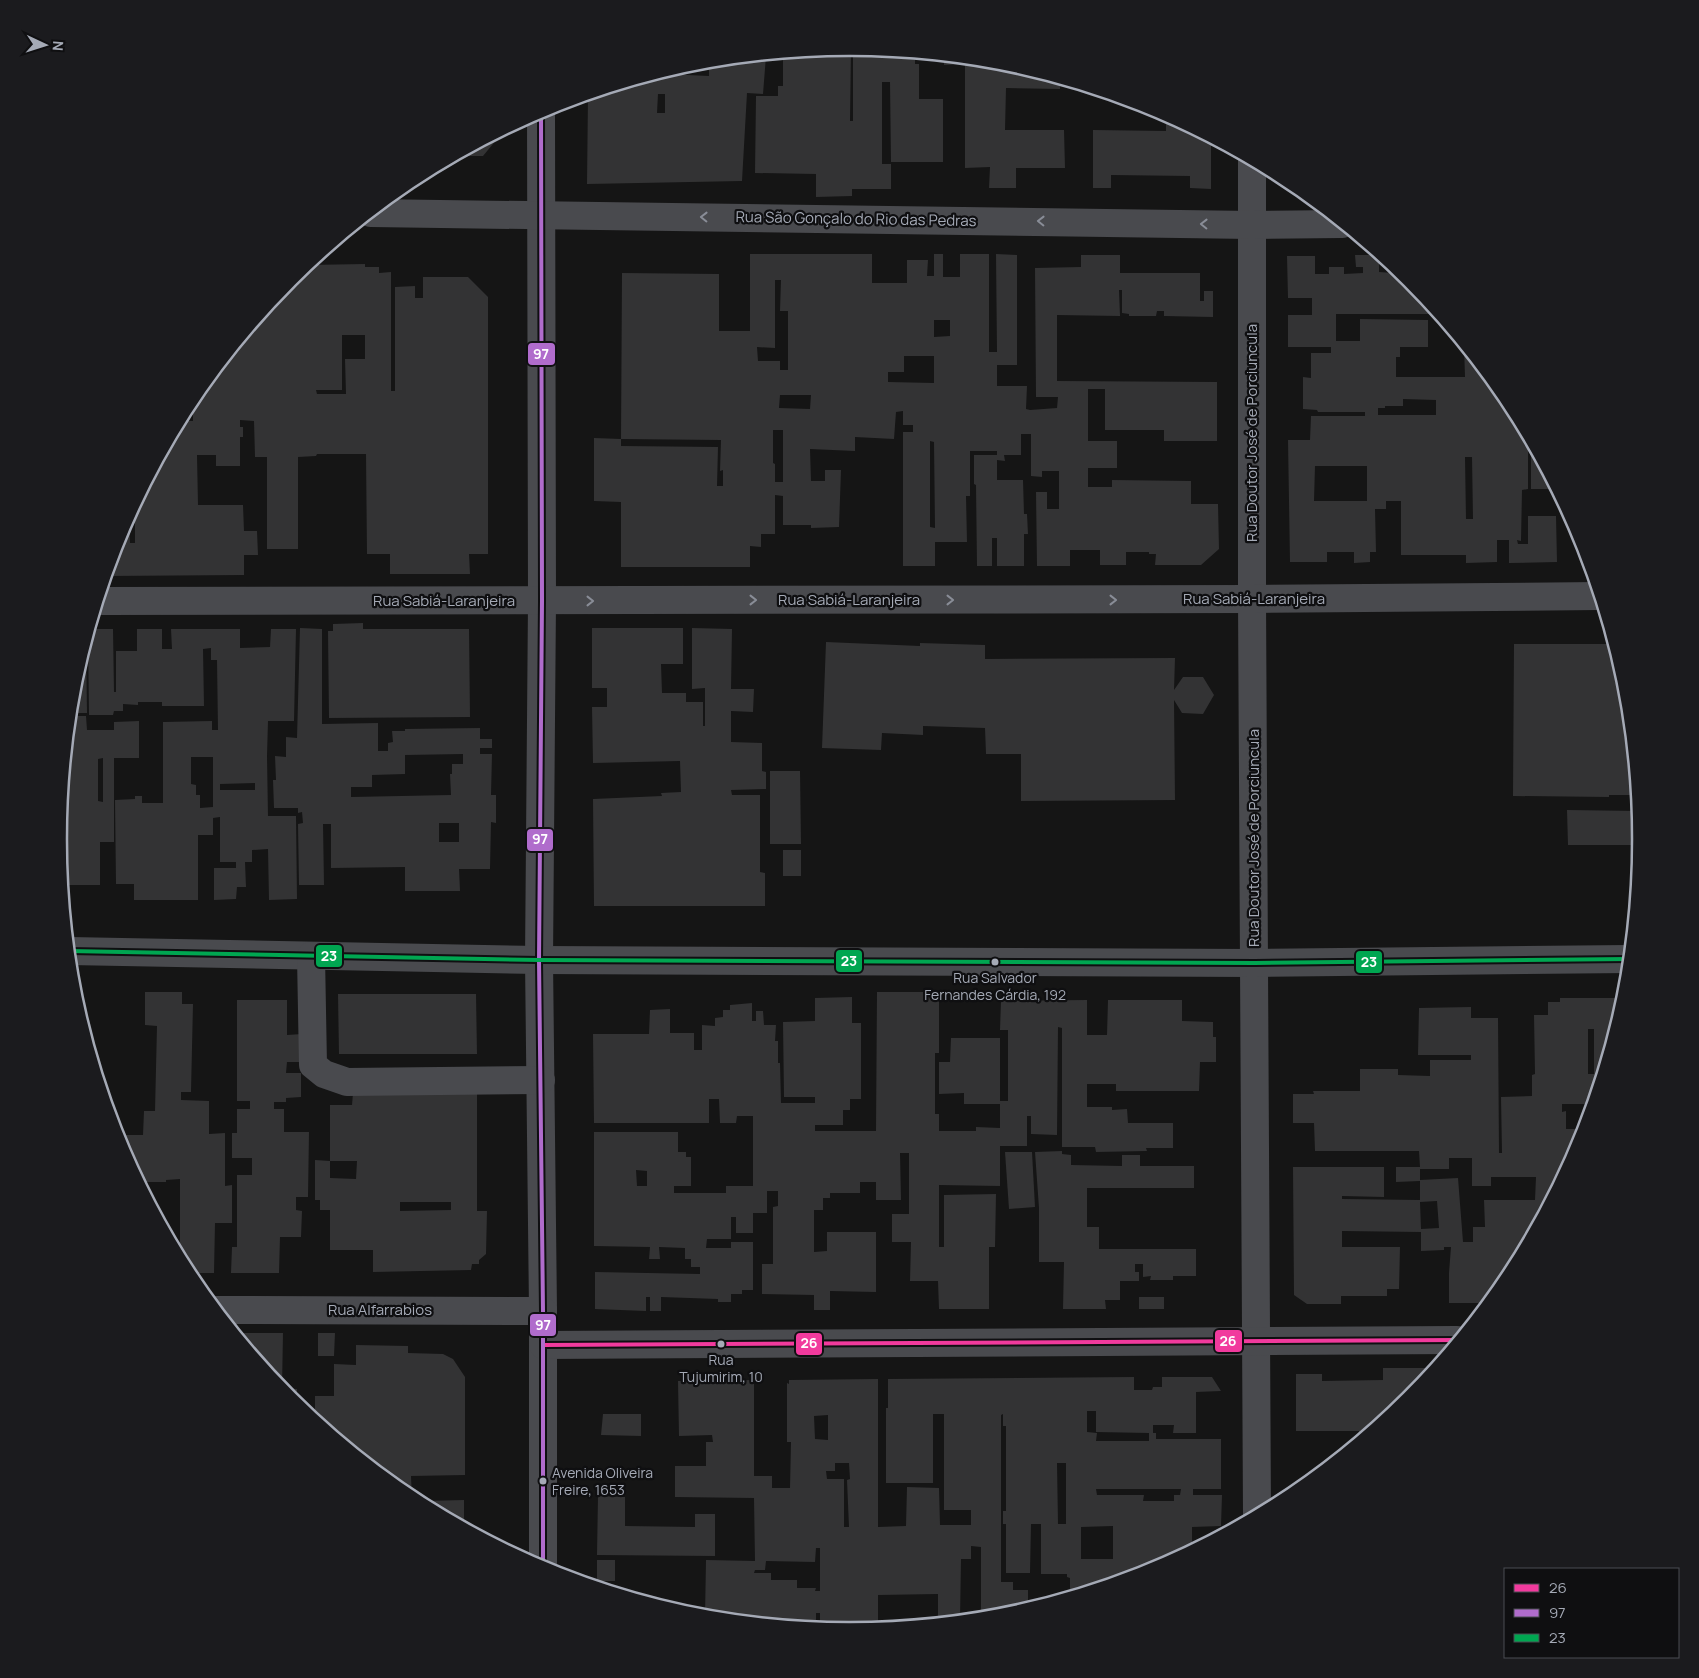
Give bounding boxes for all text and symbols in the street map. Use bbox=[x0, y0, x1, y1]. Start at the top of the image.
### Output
north arrow bbox=[20, 20, 70, 70]
text: N bbox=[49, 40, 68, 52]
street label: Rua São Gonçalo do Rio das Pedras bbox=[735, 206, 977, 231]
one-way arrow bbox=[699, 211, 707, 222]
one-way arrow bbox=[1037, 216, 1045, 227]
one-way arrow bbox=[1199, 219, 1207, 229]
street label: Rua Doutor José de Porciuncula bbox=[1241, 324, 1262, 542]
line badge: 97 bbox=[527, 342, 556, 366]
text: 97 bbox=[533, 344, 549, 363]
street label: Rua Sabiá-Laranjeira bbox=[1183, 588, 1325, 609]
street label: Rua Sabiá-Laranjeira bbox=[778, 589, 920, 610]
street label: Rua Sabiá-Laranjeira bbox=[373, 590, 515, 611]
one-way arrow bbox=[750, 595, 757, 605]
one-way arrow bbox=[947, 595, 955, 605]
one-way arrow bbox=[1110, 595, 1117, 605]
one-way arrow bbox=[587, 596, 595, 606]
street label: Rua Doutor José de Porciuncula bbox=[1243, 729, 1264, 947]
line badge: 97 bbox=[526, 828, 554, 852]
text: 97 bbox=[532, 829, 548, 848]
line badge: 23 bbox=[315, 944, 343, 968]
text: 23 bbox=[321, 946, 337, 965]
line badge: 23 bbox=[835, 949, 863, 973]
line badge: 23 bbox=[1355, 950, 1383, 974]
text: 23 bbox=[841, 951, 857, 970]
text: 23 bbox=[1361, 952, 1377, 971]
marker: Rua Salvador Fernandes Cárdia, 192 bbox=[990, 957, 1000, 967]
place label: Rua Salvador Fernandes Cárdia, 192 bbox=[924, 968, 1066, 1004]
street label: Rua Alfarrabios bbox=[328, 1299, 432, 1320]
line badge: 97 bbox=[529, 1313, 557, 1337]
text: 97 bbox=[535, 1315, 551, 1334]
line badge: 26 bbox=[1214, 1329, 1243, 1353]
text: 26 bbox=[1219, 1331, 1237, 1350]
line badge: 26 bbox=[795, 1332, 823, 1356]
text: 26 bbox=[800, 1333, 818, 1352]
marker: Rua Tujumirim, 10 bbox=[716, 1339, 726, 1349]
place label: Rua Tujumirim, 10 bbox=[679, 1350, 763, 1386]
place label: Avenida Oliveira Freire, 1653 bbox=[552, 1463, 653, 1499]
marker: Avenida Oliveira Freire, 1653 bbox=[538, 1476, 548, 1486]
legend bbox=[1504, 1568, 1679, 1658]
text: 26 bbox=[1549, 1577, 1567, 1598]
text: 97 bbox=[1549, 1602, 1566, 1623]
text: 23 bbox=[1549, 1627, 1566, 1648]

